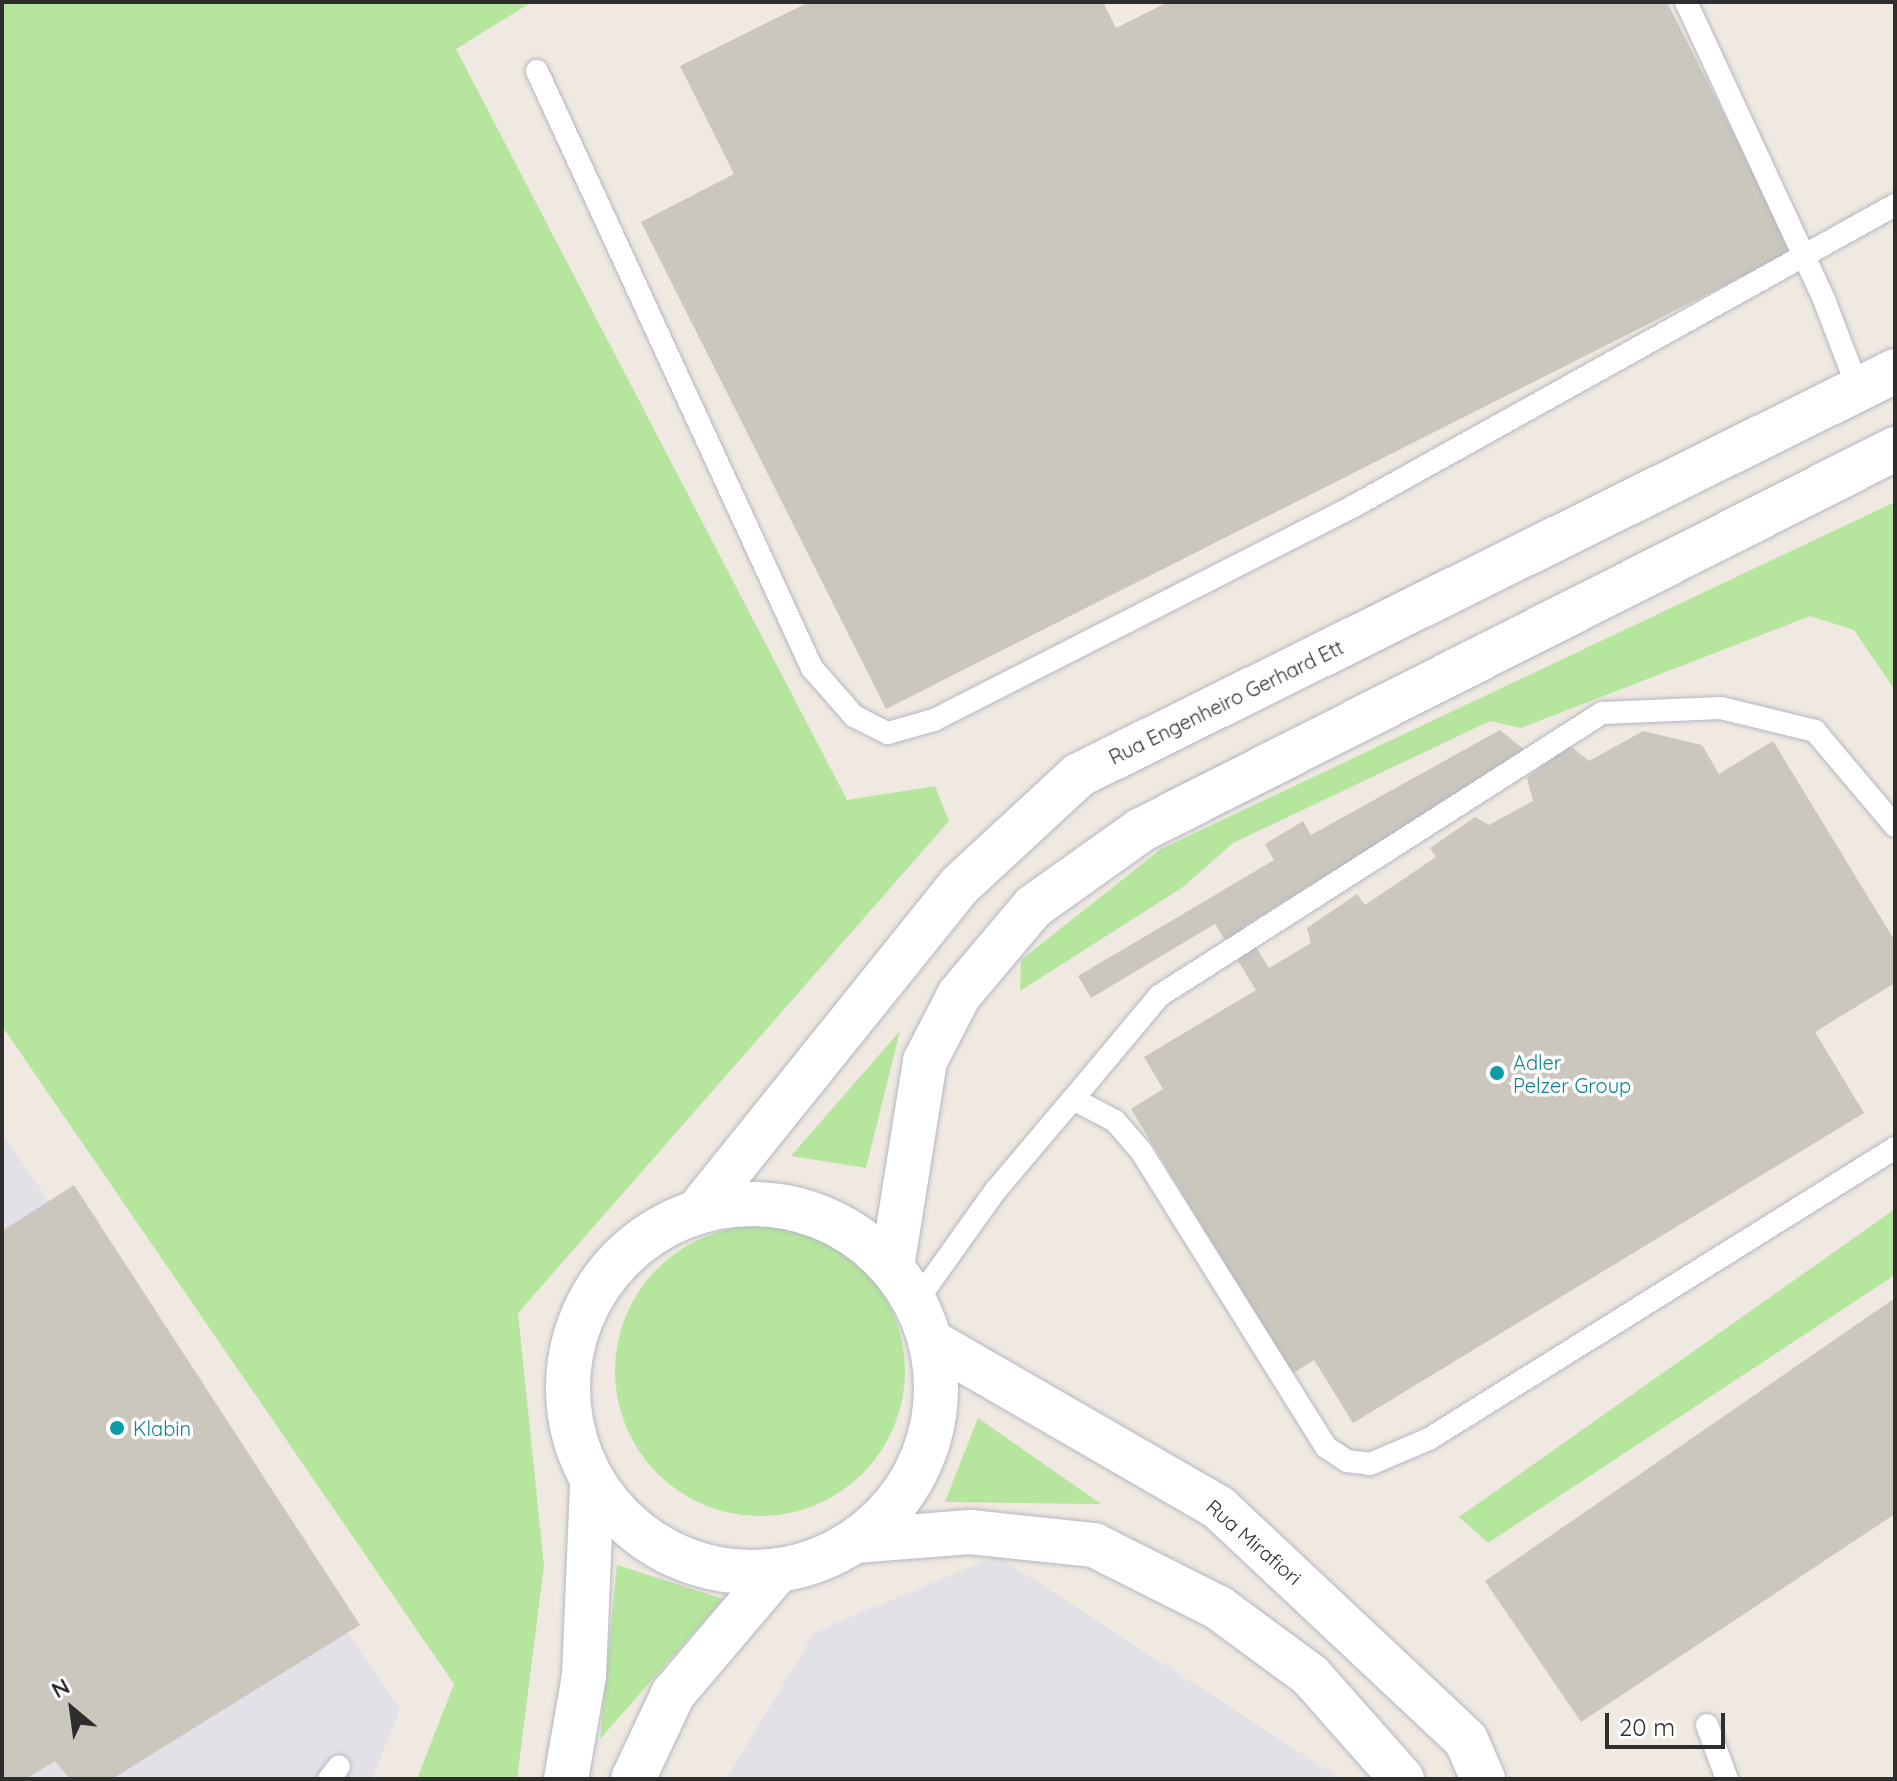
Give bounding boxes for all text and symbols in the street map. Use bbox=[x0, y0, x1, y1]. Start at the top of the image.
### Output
street label: Rua Engenheiro Gerhard Ett bbox=[1105, 635, 1347, 769]
place label: Adler Pelzer Group bbox=[1513, 1050, 1631, 1097]
marker: Adler Pelzer Group bbox=[1488, 1064, 1506, 1082]
place label: Klabin bbox=[133, 1416, 191, 1440]
marker: Klabin bbox=[108, 1419, 126, 1437]
street label: Rua Mirafiori bbox=[1202, 1494, 1306, 1590]
north arrow bbox=[32, 1669, 112, 1749]
text: N bbox=[46, 1672, 74, 1704]
scale bar bbox=[1609, 1697, 1729, 1747]
text: 20 m bbox=[1619, 1712, 1675, 1742]

